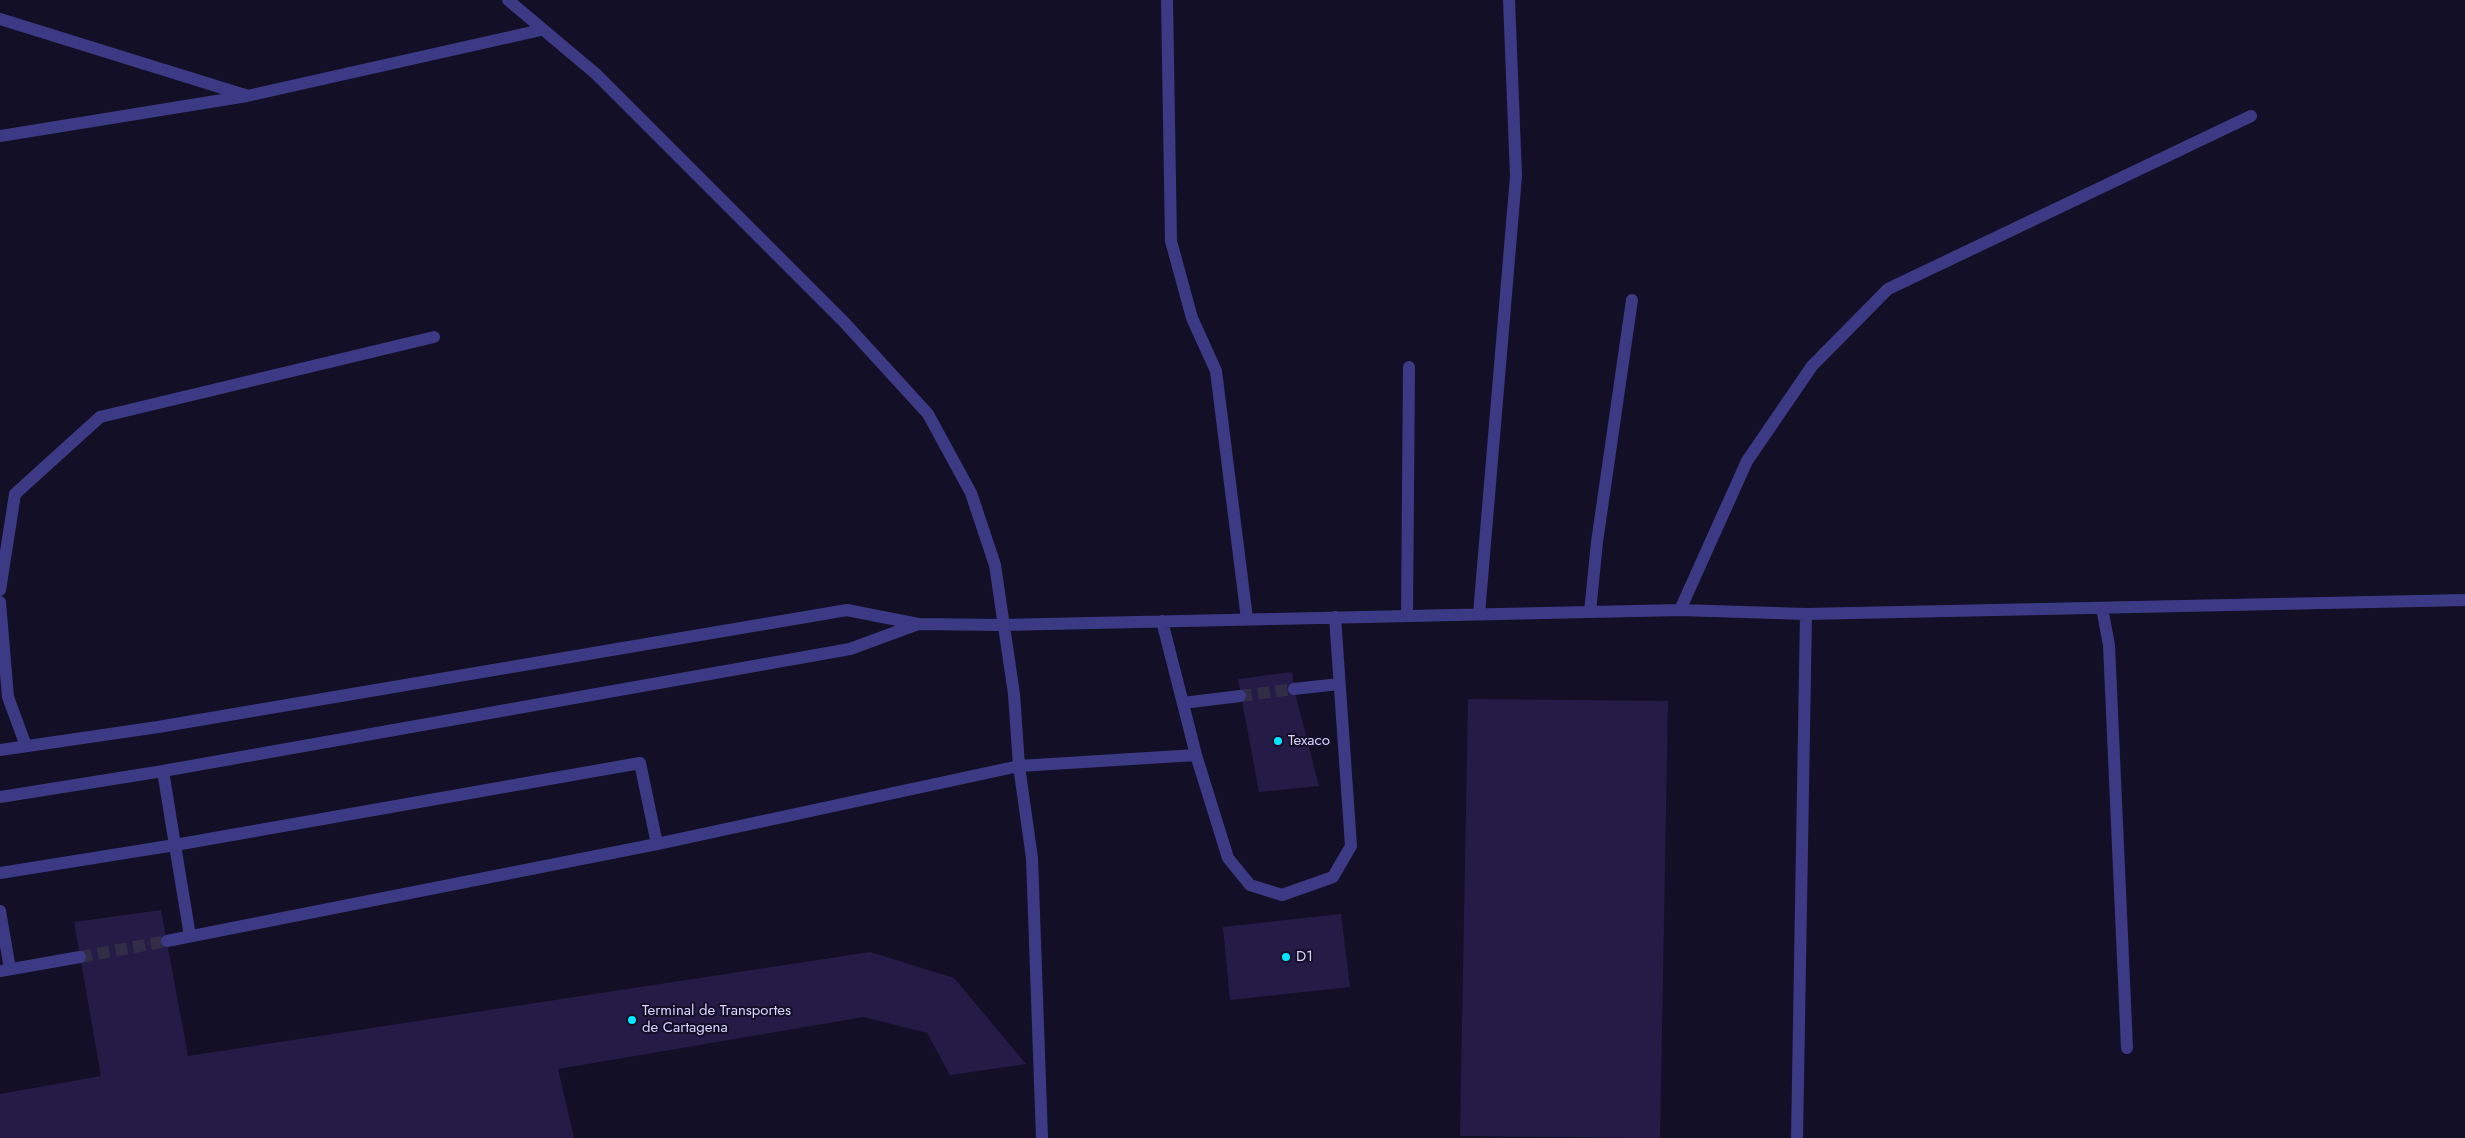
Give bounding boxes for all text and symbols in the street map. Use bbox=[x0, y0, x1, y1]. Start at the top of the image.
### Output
place label: Texaco bbox=[1288, 732, 1330, 750]
marker: Texaco bbox=[1272, 735, 1284, 747]
place label: D1 bbox=[1296, 948, 1313, 966]
marker: D1 bbox=[1280, 951, 1292, 963]
place label: Terminal de Transportes de Cartagena bbox=[642, 1002, 791, 1037]
marker: Terminal de Transportes de Cartagena bbox=[626, 1014, 638, 1026]

